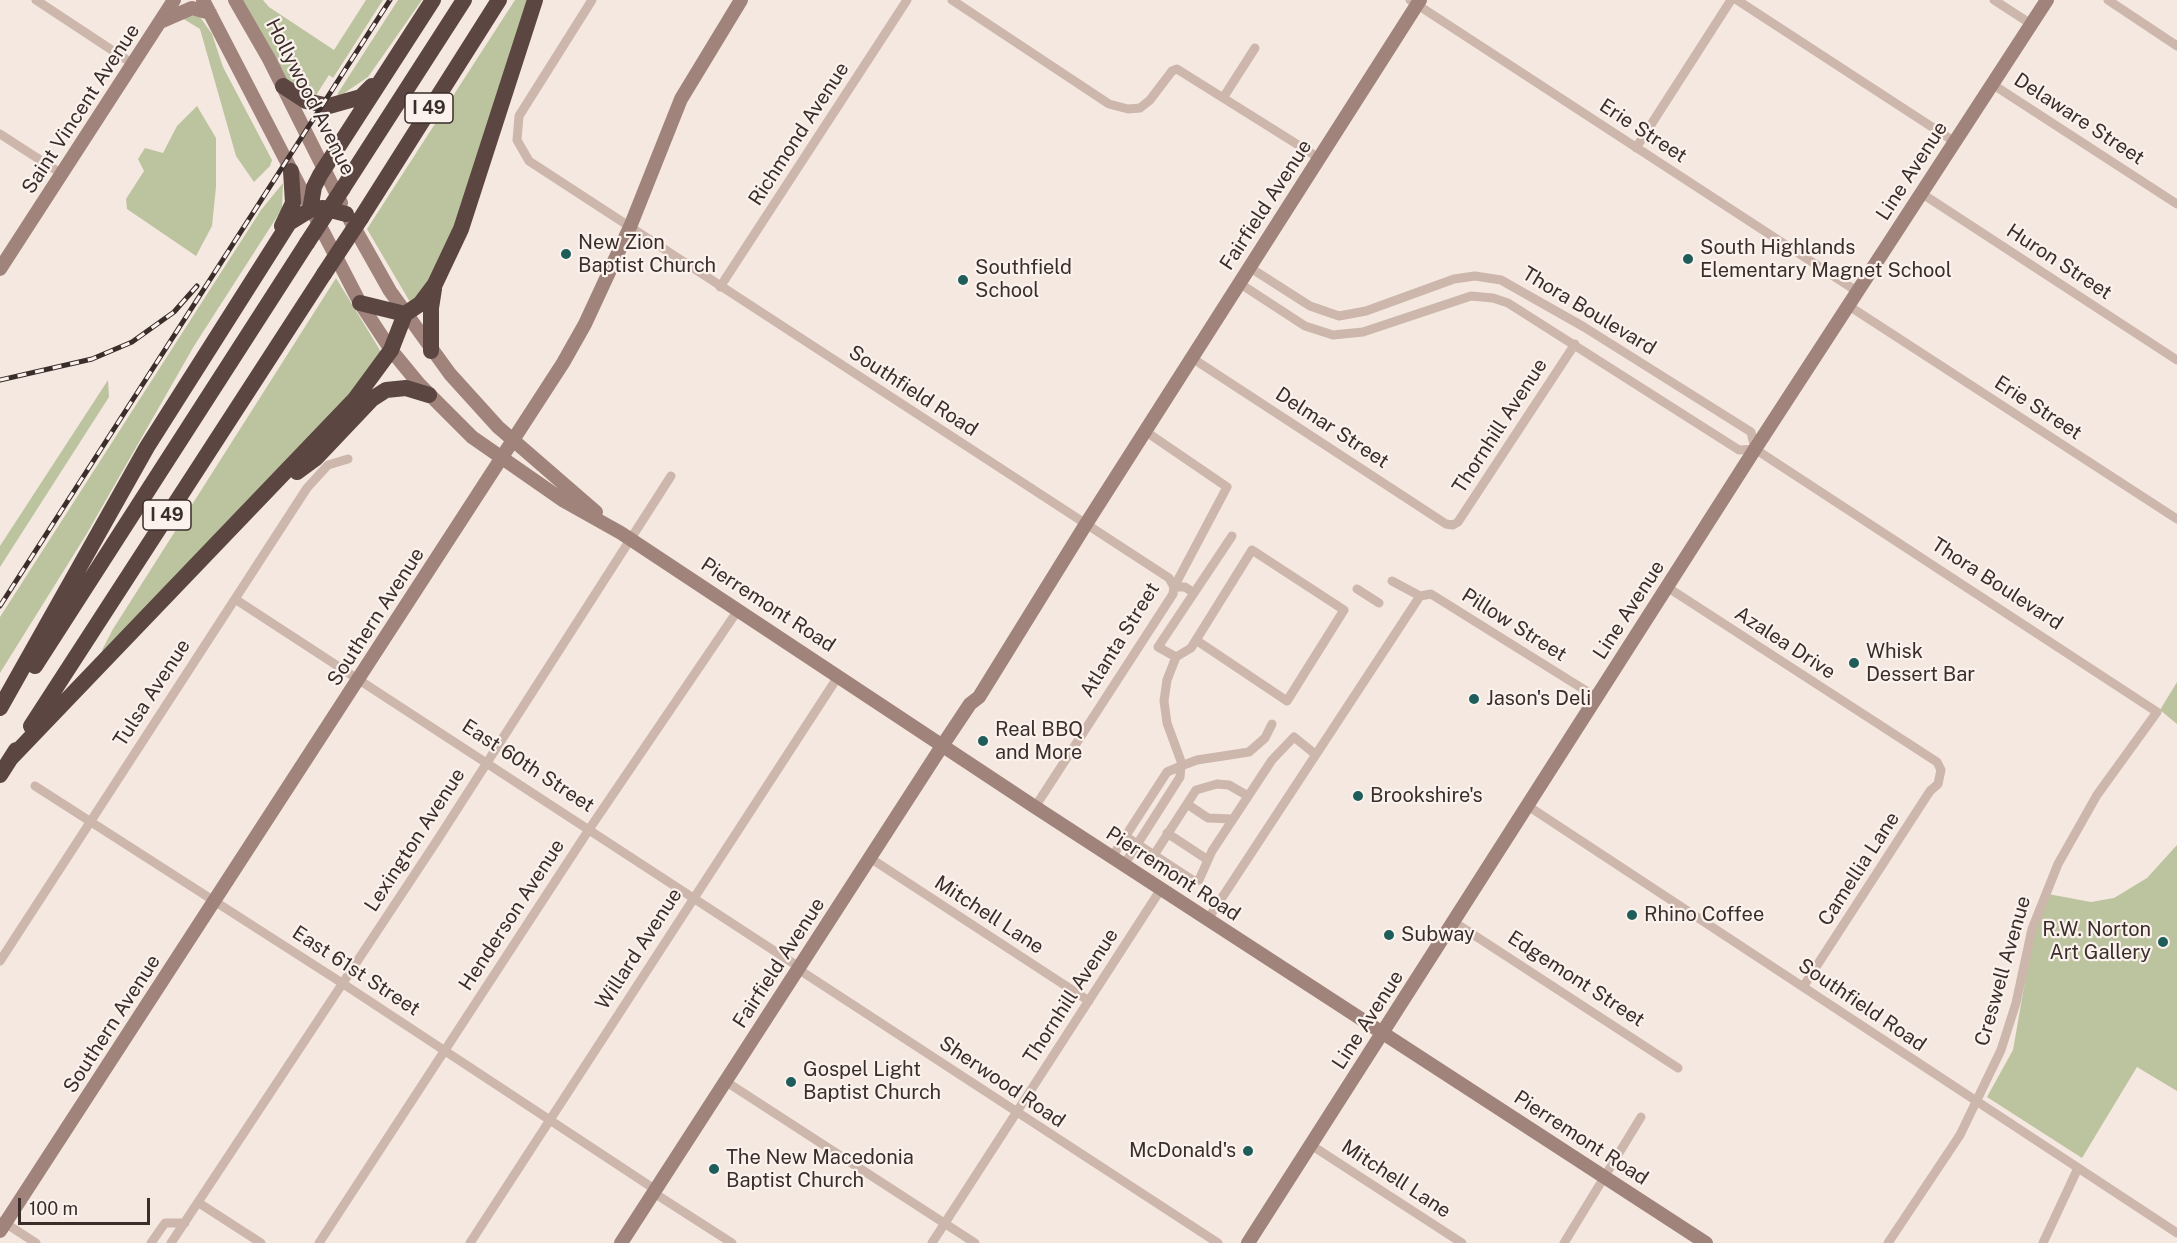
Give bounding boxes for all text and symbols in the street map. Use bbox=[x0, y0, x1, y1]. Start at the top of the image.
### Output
street label: Hollywood Avenue bbox=[260, 15, 360, 179]
street label: Saint Vincent Avenue bbox=[17, 19, 145, 199]
street label: Richmond Avenue bbox=[744, 58, 854, 210]
street label: Delaware Street bbox=[2009, 68, 2149, 170]
road number: I 49 bbox=[405, 93, 453, 123]
street label: Erie Street bbox=[1595, 94, 1691, 168]
street label: Line Avenue bbox=[1871, 117, 1953, 225]
street label: Fairfield Avenue bbox=[1215, 135, 1317, 275]
street label: Huron Street bbox=[2002, 219, 2116, 305]
place label: New Zion Baptist Church bbox=[578, 231, 716, 278]
place label: South Highlands Elementary Magnet School bbox=[1700, 236, 1952, 283]
marker: New Zion Baptist Church bbox=[559, 247, 573, 261]
marker: South Highlands Elementary Magnet School bbox=[1681, 252, 1695, 266]
place label: Southfield School bbox=[975, 256, 1072, 303]
street label: Thora Boulevard bbox=[1518, 262, 1660, 360]
marker: Southfield School bbox=[956, 273, 970, 287]
street label: Southfield Road bbox=[844, 340, 982, 442]
street label: Thornhill Avenue bbox=[1447, 354, 1553, 498]
street label: Erie Street bbox=[1990, 371, 2086, 445]
street label: Delmar Street bbox=[1271, 382, 1393, 474]
road number: I 49 bbox=[143, 500, 191, 530]
street label: Thora Boulevard bbox=[1927, 533, 2067, 635]
street label: Southern Avenue bbox=[322, 543, 430, 691]
street label: Pierremont Road bbox=[696, 553, 840, 657]
street label: Line Avenue bbox=[1588, 556, 1670, 664]
street label: Atlanta Street bbox=[1075, 578, 1165, 702]
street label: Pillow Street bbox=[1457, 583, 1571, 667]
street label: Azalea Drive bbox=[1730, 601, 1840, 685]
street label: Tulsa Avenue bbox=[108, 635, 196, 751]
place label: Whisk Dessert Bar bbox=[1866, 640, 1975, 687]
marker: Whisk Dessert Bar bbox=[1847, 656, 1861, 670]
place label: Jason's Deli bbox=[1486, 687, 1591, 711]
marker: Jason's Deli bbox=[1467, 692, 1481, 706]
street label: East 60th Street bbox=[457, 714, 599, 818]
place label: Real BBQ and More bbox=[995, 718, 1083, 765]
marker: Real BBQ and More bbox=[976, 734, 990, 748]
street label: Lexington Avenue bbox=[360, 764, 470, 916]
place label: Brookshire's bbox=[1370, 784, 1483, 808]
marker: Brookshire's bbox=[1351, 789, 1365, 803]
street label: Camellia Lane bbox=[1813, 808, 1905, 930]
street label: Pierremont Road bbox=[1101, 822, 1245, 926]
street label: Henderson Avenue bbox=[454, 835, 570, 995]
street label: Mitchell Lane bbox=[930, 871, 1048, 959]
street label: Willard Avenue bbox=[591, 884, 687, 1014]
street label: Fairfield Avenue bbox=[728, 893, 830, 1033]
street label: Creswell Avenue bbox=[1970, 893, 2036, 1049]
place label: Rhino Coffee bbox=[1644, 903, 1764, 927]
marker: Rhino Coffee bbox=[1625, 908, 1639, 922]
place label: R.W. Norton Art Gallery bbox=[2042, 918, 2151, 965]
street label: East 61st Street bbox=[288, 921, 424, 1021]
place label: Subway bbox=[1401, 923, 1475, 947]
street label: Thornhill Avenue bbox=[1018, 924, 1124, 1068]
street label: Edgemont Street bbox=[1503, 926, 1649, 1032]
marker: Subway bbox=[1382, 928, 1396, 942]
marker: R.W. Norton Art Gallery bbox=[2156, 935, 2170, 949]
street label: Southern Avenue bbox=[58, 950, 166, 1098]
street label: Southfield Road bbox=[1793, 953, 1931, 1057]
street label: Line Avenue bbox=[1327, 966, 1409, 1074]
street label: Sherwood Road bbox=[935, 1031, 1069, 1133]
place label: Gospel Light Baptist Church bbox=[803, 1058, 941, 1105]
marker: Gospel Light Baptist Church bbox=[784, 1075, 798, 1089]
street label: Pierremont Road bbox=[1509, 1086, 1653, 1190]
street label: Mitchell Lane bbox=[1337, 1135, 1455, 1223]
place label: McDonald's bbox=[1129, 1139, 1236, 1163]
marker: McDonald's bbox=[1241, 1144, 1255, 1158]
place label: The New Macedonia Baptist Church bbox=[726, 1146, 914, 1193]
marker: The New Macedonia Baptist Church bbox=[707, 1162, 721, 1176]
scale bar bbox=[21, 1186, 153, 1224]
text: 100 m bbox=[29, 1198, 78, 1219]

